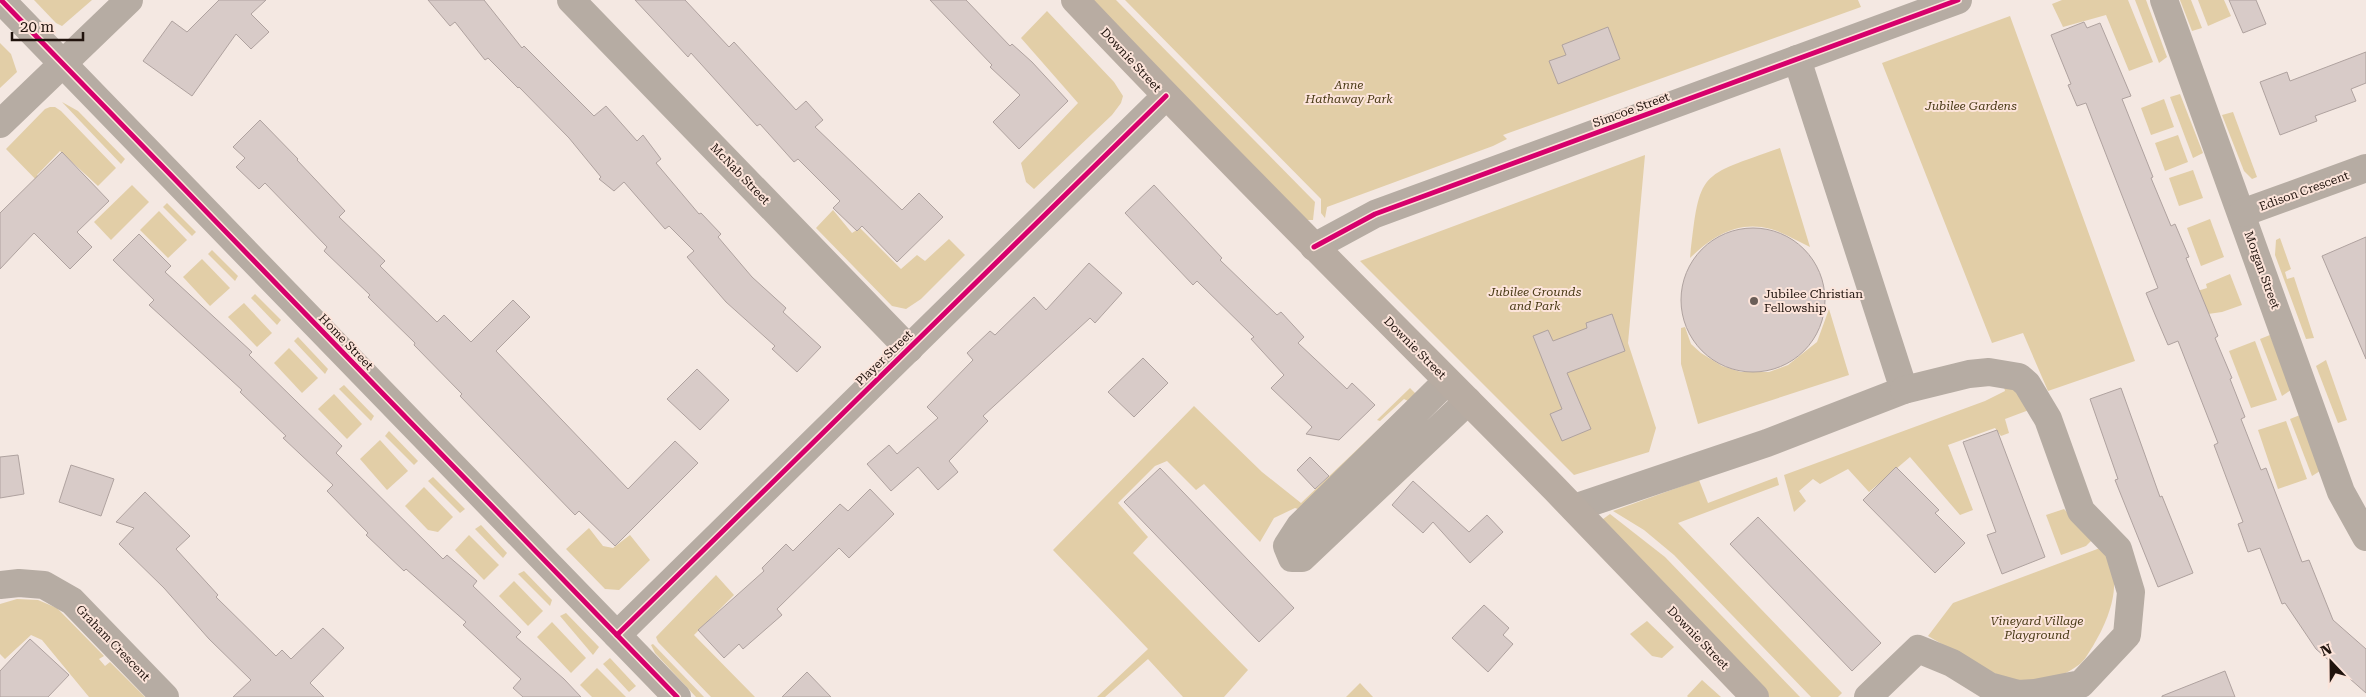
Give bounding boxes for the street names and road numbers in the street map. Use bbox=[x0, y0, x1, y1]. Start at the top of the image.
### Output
street label: Downie Street bbox=[1098, 25, 1164, 95]
street label: Simcoe Street bbox=[1591, 90, 1672, 130]
street label: McNab Street bbox=[707, 141, 773, 208]
street label: Edison Crescent bbox=[2257, 168, 2351, 214]
street label: Morgan Street bbox=[2241, 229, 2283, 311]
street label: Home Street bbox=[316, 311, 376, 373]
street label: Downie Street bbox=[1381, 314, 1449, 382]
street label: Player Street bbox=[853, 327, 916, 389]
street label: Graham Crescent bbox=[73, 602, 153, 684]
street label: Downie Street bbox=[1664, 604, 1732, 673]

